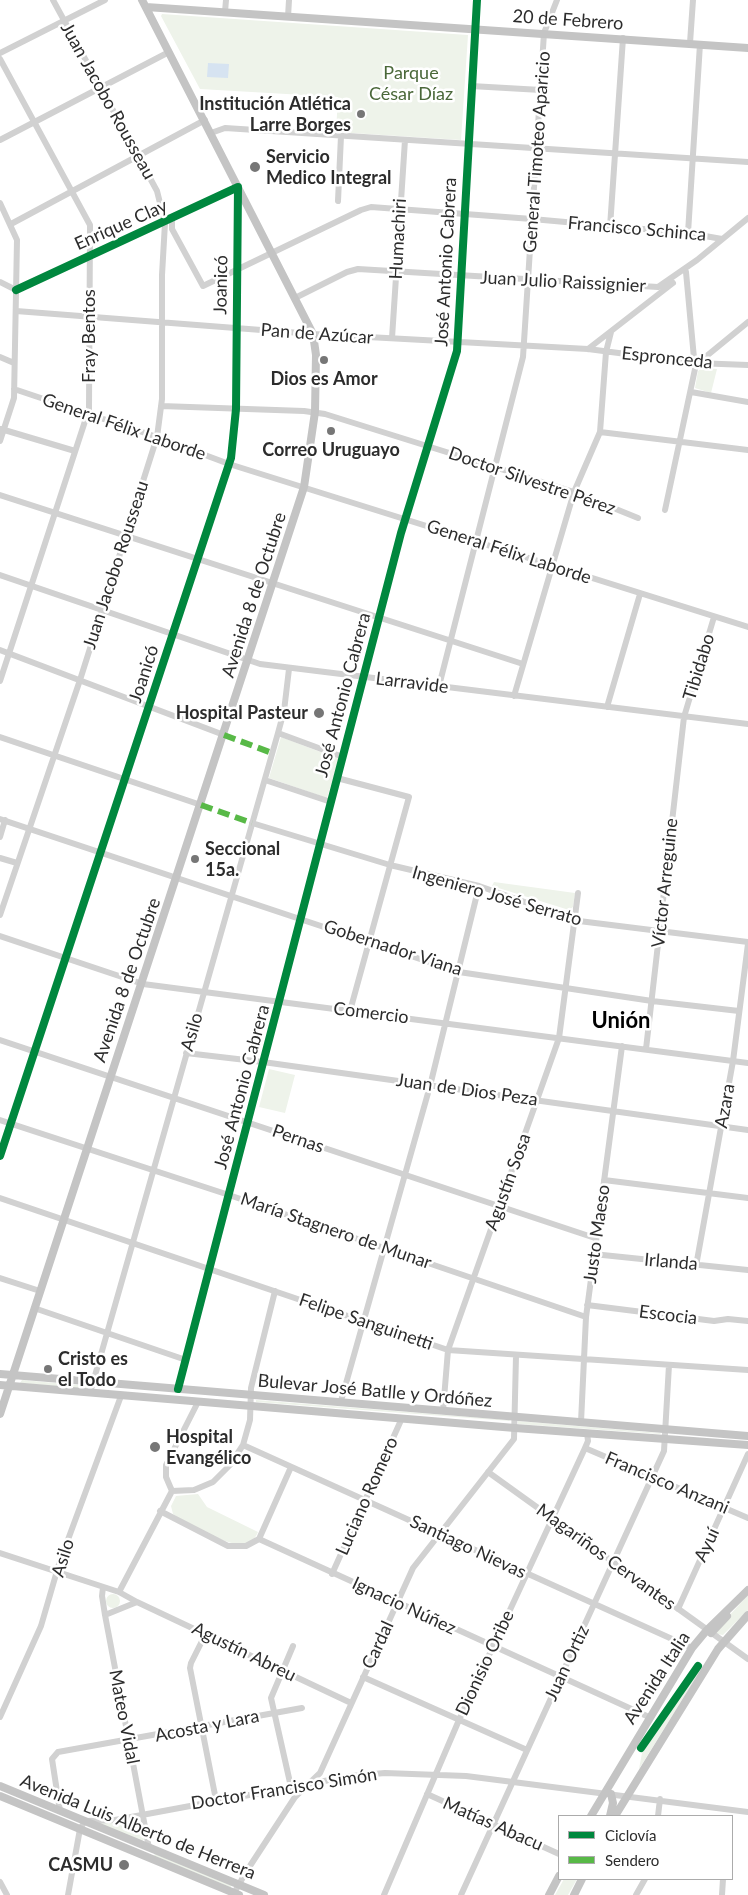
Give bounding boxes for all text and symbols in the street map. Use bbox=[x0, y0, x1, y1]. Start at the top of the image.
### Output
street label: 20 de Febrero bbox=[512, 5, 624, 35]
street label: Juan Jacobo Rousseau bbox=[56, 19, 160, 183]
street label: General Timoteo Aparicio bbox=[519, 51, 555, 253]
park label: Parque César Díaz bbox=[369, 62, 453, 104]
place label: Institución Atlética Larre Borges bbox=[199, 93, 351, 136]
marker: Institución Atlética Larre Borges bbox=[355, 108, 367, 120]
place label: Servicio Medico Integral bbox=[266, 146, 392, 188]
marker: Servicio Medico Integral bbox=[248, 160, 262, 174]
street label: José Antonio Cabrera bbox=[431, 177, 461, 347]
street label: Enrique Clay bbox=[71, 195, 171, 255]
street label: Humachiri bbox=[385, 198, 411, 280]
street label: Francisco Schinca bbox=[567, 212, 707, 246]
street label: Joanicó bbox=[210, 255, 232, 315]
street label: Juan Julio Raissignier bbox=[480, 267, 646, 297]
street label: Fray Bentos bbox=[78, 289, 100, 383]
street label: Pan de Azúcar bbox=[260, 319, 374, 349]
street label: Espronceda bbox=[620, 342, 714, 374]
marker: Dios es Amor bbox=[318, 354, 330, 366]
place label: Dios es Amor bbox=[270, 368, 378, 390]
street label: General Félix Laborde bbox=[39, 389, 209, 465]
marker: Correo Uruguayo bbox=[325, 425, 337, 437]
place label: Correo Uruguayo bbox=[262, 439, 400, 461]
street label: Doctor Silvestre Pérez bbox=[446, 442, 618, 520]
street label: Juan Jacobo Rousseau bbox=[79, 478, 153, 652]
street label: Avenida 8 de Octubre bbox=[217, 510, 291, 680]
street label: General Félix Laborde bbox=[424, 515, 594, 589]
street label: José Antonio Cabrera bbox=[311, 610, 375, 780]
street label: Tibidabo bbox=[679, 631, 719, 703]
street label: Joanicó bbox=[125, 642, 163, 706]
street label: Larravide bbox=[374, 668, 450, 698]
place label: Hospital Pasteur bbox=[176, 702, 308, 724]
marker: Hospital Pasteur bbox=[312, 706, 326, 720]
street label: Víctor Arreguine bbox=[647, 817, 683, 949]
place label: Seccional 15a. bbox=[205, 838, 280, 881]
marker: Seccional 15a. bbox=[189, 853, 201, 865]
street label: Ingeniero José Serrato bbox=[410, 861, 584, 931]
street label: Avenida 8 de Octubre bbox=[89, 895, 165, 1065]
street label: Gobernador Viana bbox=[321, 915, 465, 981]
street label: Comercio bbox=[332, 998, 410, 1028]
street label: José Antonio Cabrera bbox=[210, 1002, 274, 1172]
district label: Unión bbox=[591, 1008, 651, 1034]
street label: Asilo bbox=[176, 1010, 208, 1054]
street label: Juan de Dios Peza bbox=[395, 1069, 539, 1111]
street label: Azara bbox=[710, 1082, 740, 1130]
street label: Pernas bbox=[269, 1120, 327, 1158]
street label: Agustín Sosa bbox=[480, 1130, 536, 1234]
street label: Justo Maeso bbox=[579, 1183, 615, 1285]
street label: María Stagnero de Munar bbox=[238, 1188, 434, 1274]
street label: Irlanda bbox=[643, 1249, 699, 1275]
street label: Felipe Sanguinetti bbox=[296, 1289, 436, 1355]
street label: Escocia bbox=[638, 1301, 698, 1329]
place label: Cristo es el Todo bbox=[58, 1348, 128, 1390]
marker: Cristo es el Todo bbox=[42, 1363, 54, 1375]
street label: Bulevar José Batlle y Ordóñez bbox=[257, 1370, 493, 1412]
place label: Hospital Evangélico bbox=[166, 1426, 251, 1468]
street label: Luciano Romero bbox=[331, 1434, 403, 1558]
marker: Hospital Evangélico bbox=[148, 1440, 162, 1454]
street label: Francisco Anzani bbox=[602, 1447, 732, 1519]
street label: Magariños Cervantes bbox=[532, 1499, 680, 1615]
street label: Santiago Nievas bbox=[407, 1511, 529, 1583]
street label: Ayuí bbox=[690, 1525, 724, 1565]
street label: Asilo bbox=[47, 1536, 79, 1580]
street label: Ignacio Núñez bbox=[349, 1573, 459, 1639]
street label: Dionisio Oribe bbox=[451, 1607, 519, 1719]
street label: Agustín Abreu bbox=[188, 1618, 300, 1686]
street label: Cardal bbox=[358, 1618, 398, 1672]
street label: Juan Ortiz bbox=[540, 1622, 594, 1704]
street label: Avenida Italia bbox=[619, 1628, 695, 1728]
street label: Mateo Vidal bbox=[104, 1668, 144, 1766]
street label: Acosta y Lara bbox=[153, 1705, 261, 1747]
street label: Doctor Francisco Simón bbox=[189, 1764, 379, 1814]
street label: Avenida Luis Alberto de Herrera bbox=[17, 1770, 259, 1884]
street label: Matías Abacu bbox=[440, 1792, 546, 1856]
legend bbox=[558, 1815, 733, 1880]
text: Ciclovía bbox=[605, 1826, 656, 1844]
text: Sendero bbox=[605, 1851, 659, 1869]
place label: CASMU bbox=[48, 1854, 113, 1876]
marker: CASMU bbox=[117, 1858, 131, 1872]

